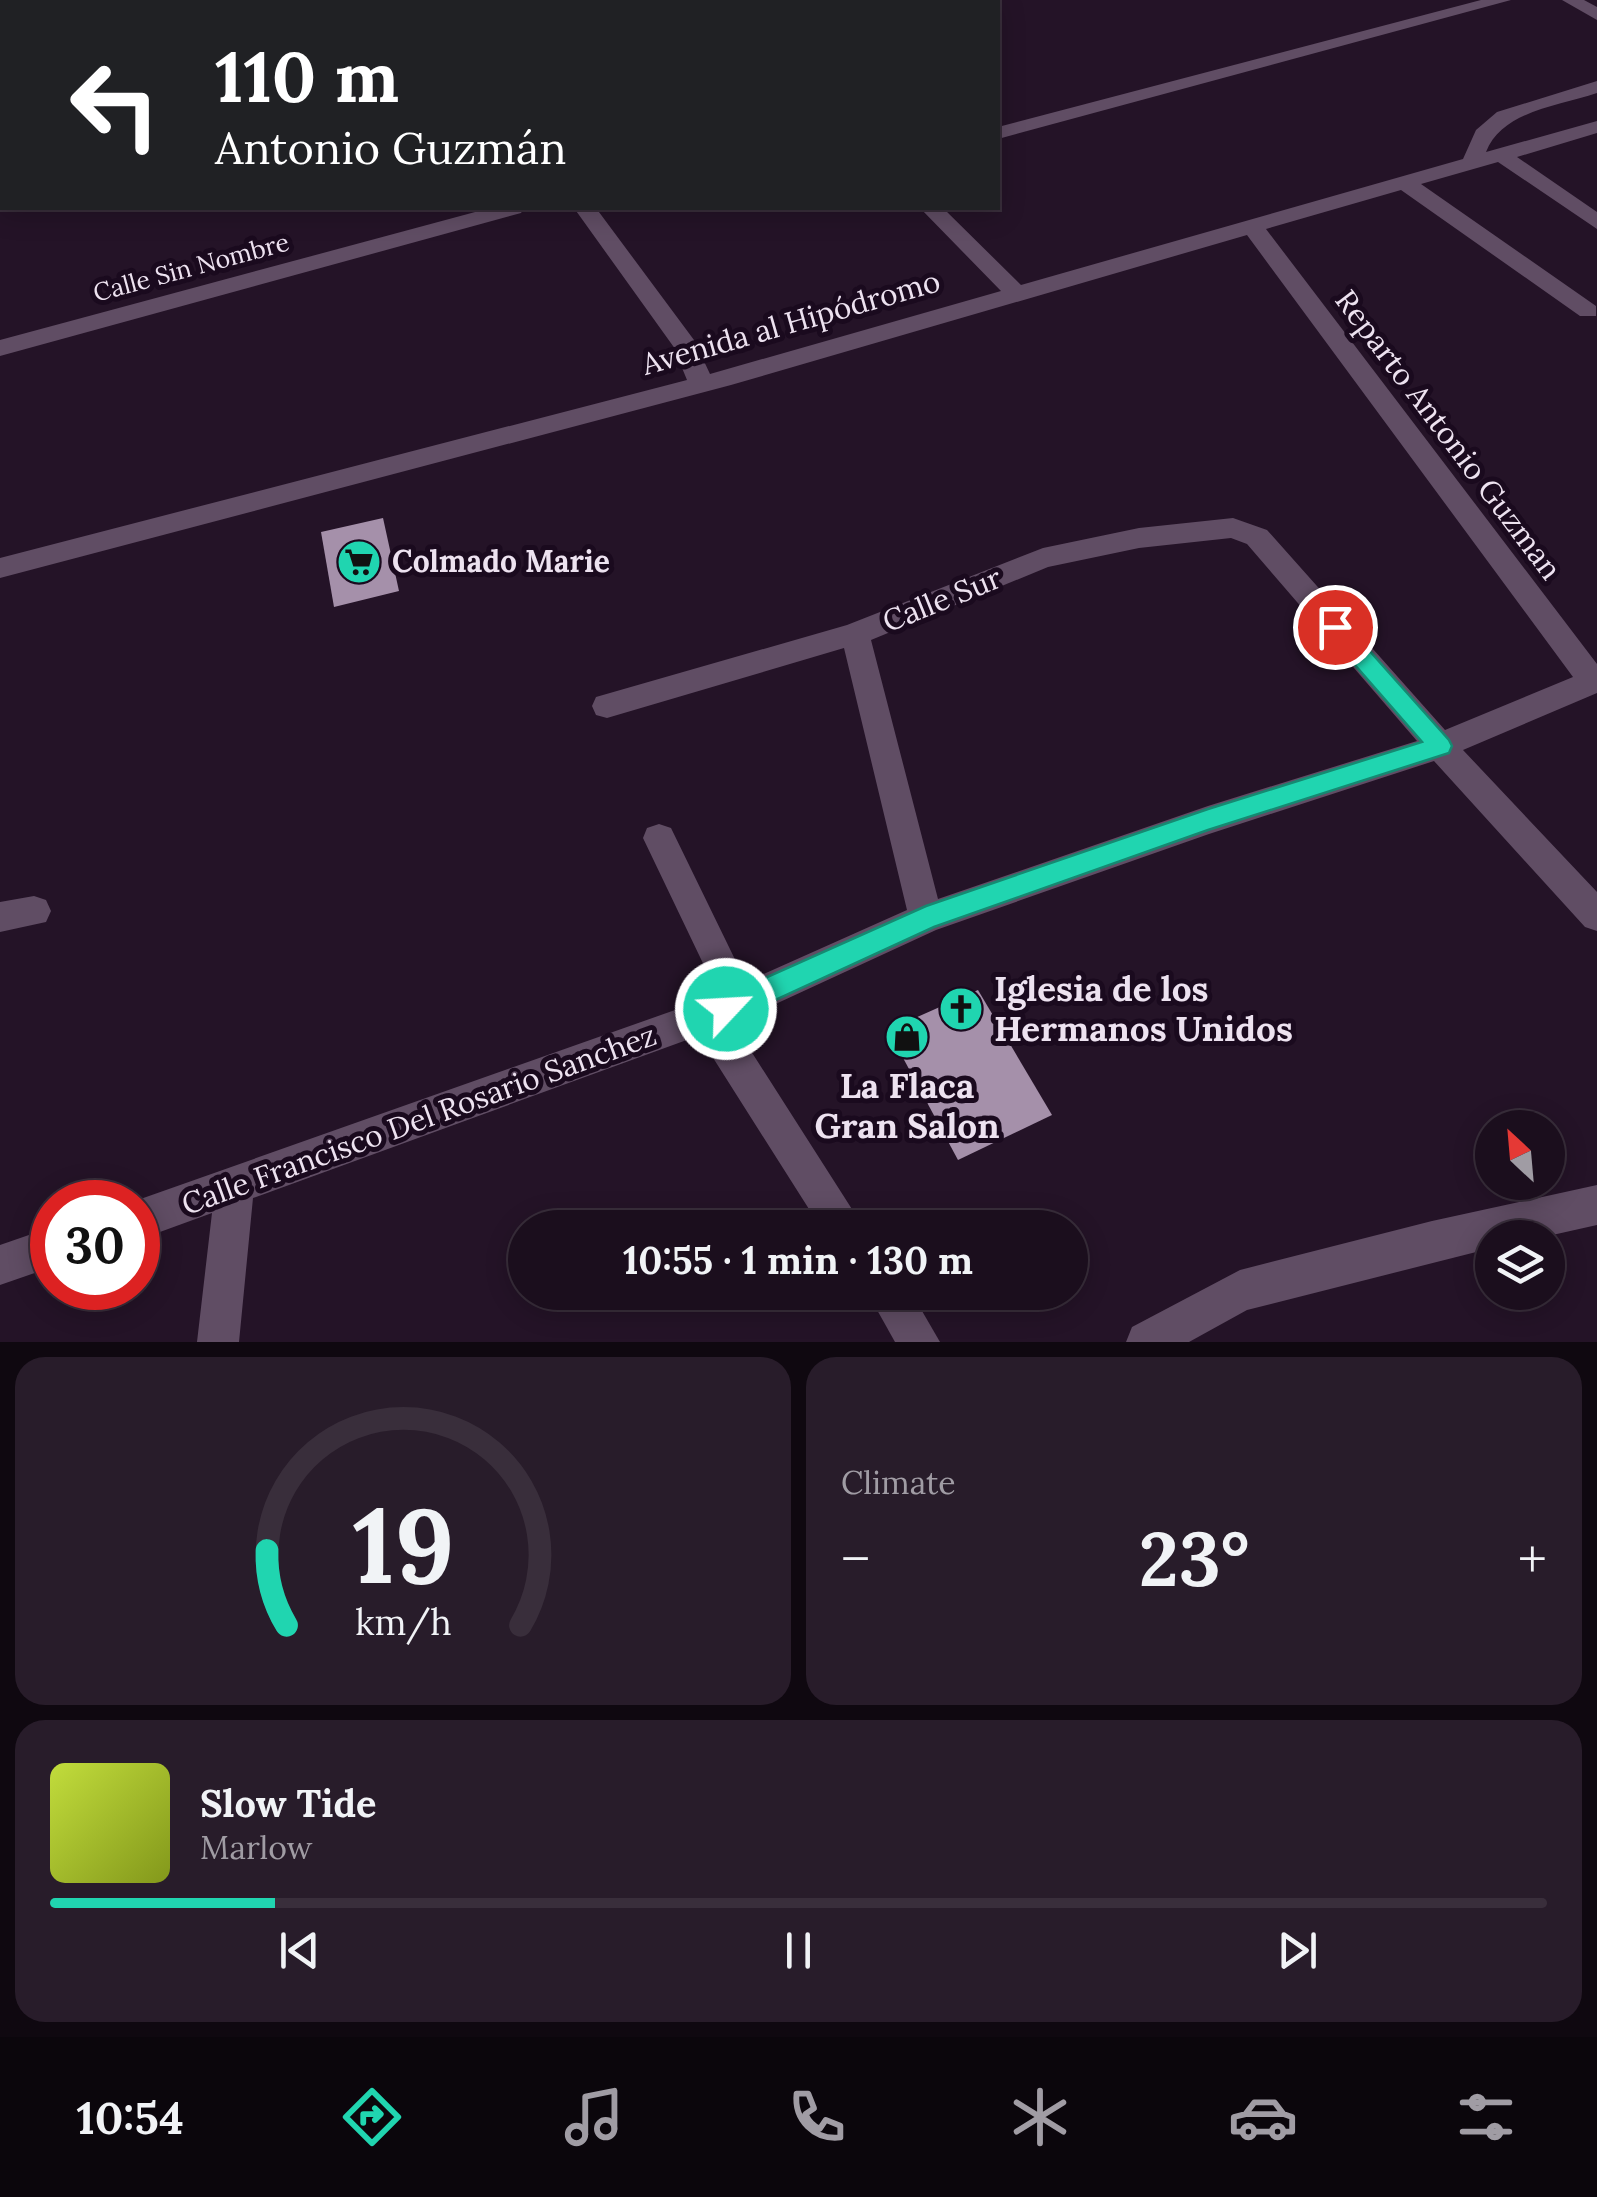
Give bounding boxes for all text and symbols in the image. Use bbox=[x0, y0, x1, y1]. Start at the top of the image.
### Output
text: 110 m bbox=[215, 32, 399, 121]
icon: left bbox=[50, 40, 180, 170]
text: Antonio Guzmán bbox=[215, 119, 567, 176]
street label: Calle Sin Nombre bbox=[90, 225, 292, 309]
street label: Avenida al Hipódromo bbox=[636, 261, 944, 383]
street label: Reparto Antonio Guzman bbox=[1327, 282, 1570, 587]
supermarket icon: Colmado Marie bbox=[336, 539, 382, 585]
place label: Colmado Marie bbox=[392, 542, 610, 580]
street label: Calle Sur bbox=[877, 558, 1007, 640]
pin bbox=[1293, 585, 1378, 670]
icon: arrive bbox=[1308, 600, 1363, 655]
position arrow bbox=[674, 957, 778, 1061]
place label: Iglesia de los Hermanos Unidos bbox=[994, 966, 1293, 1051]
church icon: Iglesia de los Hermanos Unidos bbox=[938, 986, 984, 1032]
shop icon: La Flaca Gran Salon bbox=[884, 1014, 930, 1060]
street label: Calle Francisco Del Rosario Sanchez bbox=[176, 1015, 661, 1223]
place label: La Flaca Gran Salon bbox=[814, 1063, 1000, 1148]
north arrow bbox=[1475, 1110, 1565, 1200]
map controls bbox=[1475, 1110, 1565, 1310]
speed limit sign: 30 bbox=[30, 1180, 160, 1310]
button: layers bbox=[1475, 1220, 1565, 1310]
text: 10:55 · 1 min · 130 m bbox=[623, 1236, 973, 1284]
text: Climate bbox=[841, 1462, 956, 1503]
text: 19 bbox=[352, 1478, 454, 1611]
text: 23° bbox=[1139, 1511, 1249, 1607]
text: − bbox=[841, 1524, 870, 1594]
text: + bbox=[1518, 1524, 1547, 1594]
text: km/h bbox=[355, 1599, 451, 1645]
text: Slow Tide bbox=[200, 1779, 377, 1827]
text: Marlow bbox=[200, 1827, 312, 1868]
icon: previous bbox=[272, 1923, 327, 1978]
icon: pause bbox=[771, 1923, 826, 1978]
icon: next bbox=[1270, 1923, 1325, 1978]
icon: directions bbox=[337, 2082, 407, 2152]
icon: music bbox=[559, 2082, 629, 2152]
icon: phone bbox=[782, 2082, 852, 2152]
icon: climate bbox=[1005, 2082, 1075, 2152]
icon: car bbox=[1228, 2082, 1298, 2152]
icon: filters bbox=[1451, 2082, 1521, 2152]
text: 10:54 bbox=[76, 2089, 184, 2146]

